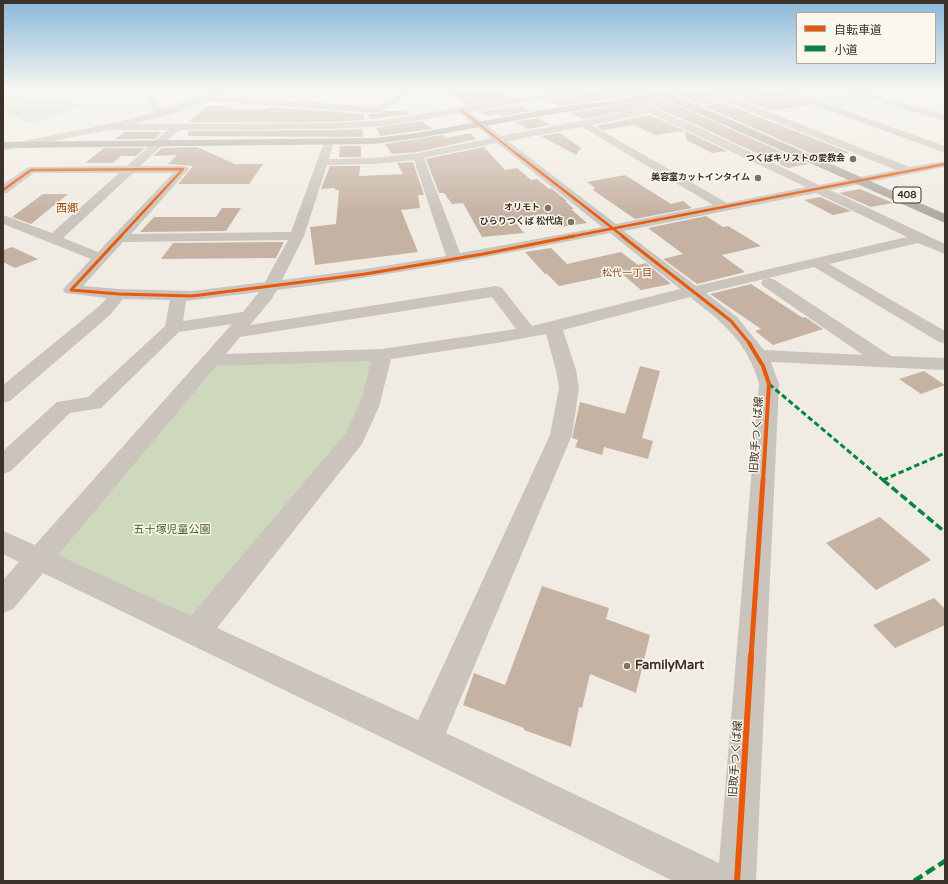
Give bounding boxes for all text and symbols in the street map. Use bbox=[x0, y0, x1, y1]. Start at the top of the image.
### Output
legend bbox=[796, 12, 936, 64]
text: 自転車道 bbox=[834, 23, 882, 37]
text: 小道 bbox=[834, 43, 858, 57]
place label: つくばキリストの愛教会 bbox=[746, 154, 845, 164]
marker: つくばキリストの愛教会 bbox=[848, 154, 858, 164]
place label: 美容室カットインタイム bbox=[651, 173, 750, 183]
marker: 美容室カットインタイム bbox=[753, 173, 763, 183]
road number: 408 bbox=[893, 187, 921, 203]
district label: 西郷 bbox=[56, 202, 78, 216]
place label: オリモト bbox=[504, 203, 540, 213]
marker: オリモト bbox=[543, 203, 553, 213]
place label: ひらりつくば 松代店 bbox=[480, 217, 563, 227]
marker: ひらりつくば 松代店 bbox=[566, 217, 576, 227]
district label: 松代一丁目 bbox=[602, 267, 652, 279]
street label: 旧取手つくば線 bbox=[748, 396, 766, 474]
park label: 五十塚児童公園 bbox=[134, 523, 210, 537]
place label: FamilyMart bbox=[635, 658, 704, 674]
marker: FamilyMart bbox=[622, 661, 632, 671]
street label: 旧取手つくば線 bbox=[727, 720, 745, 798]

